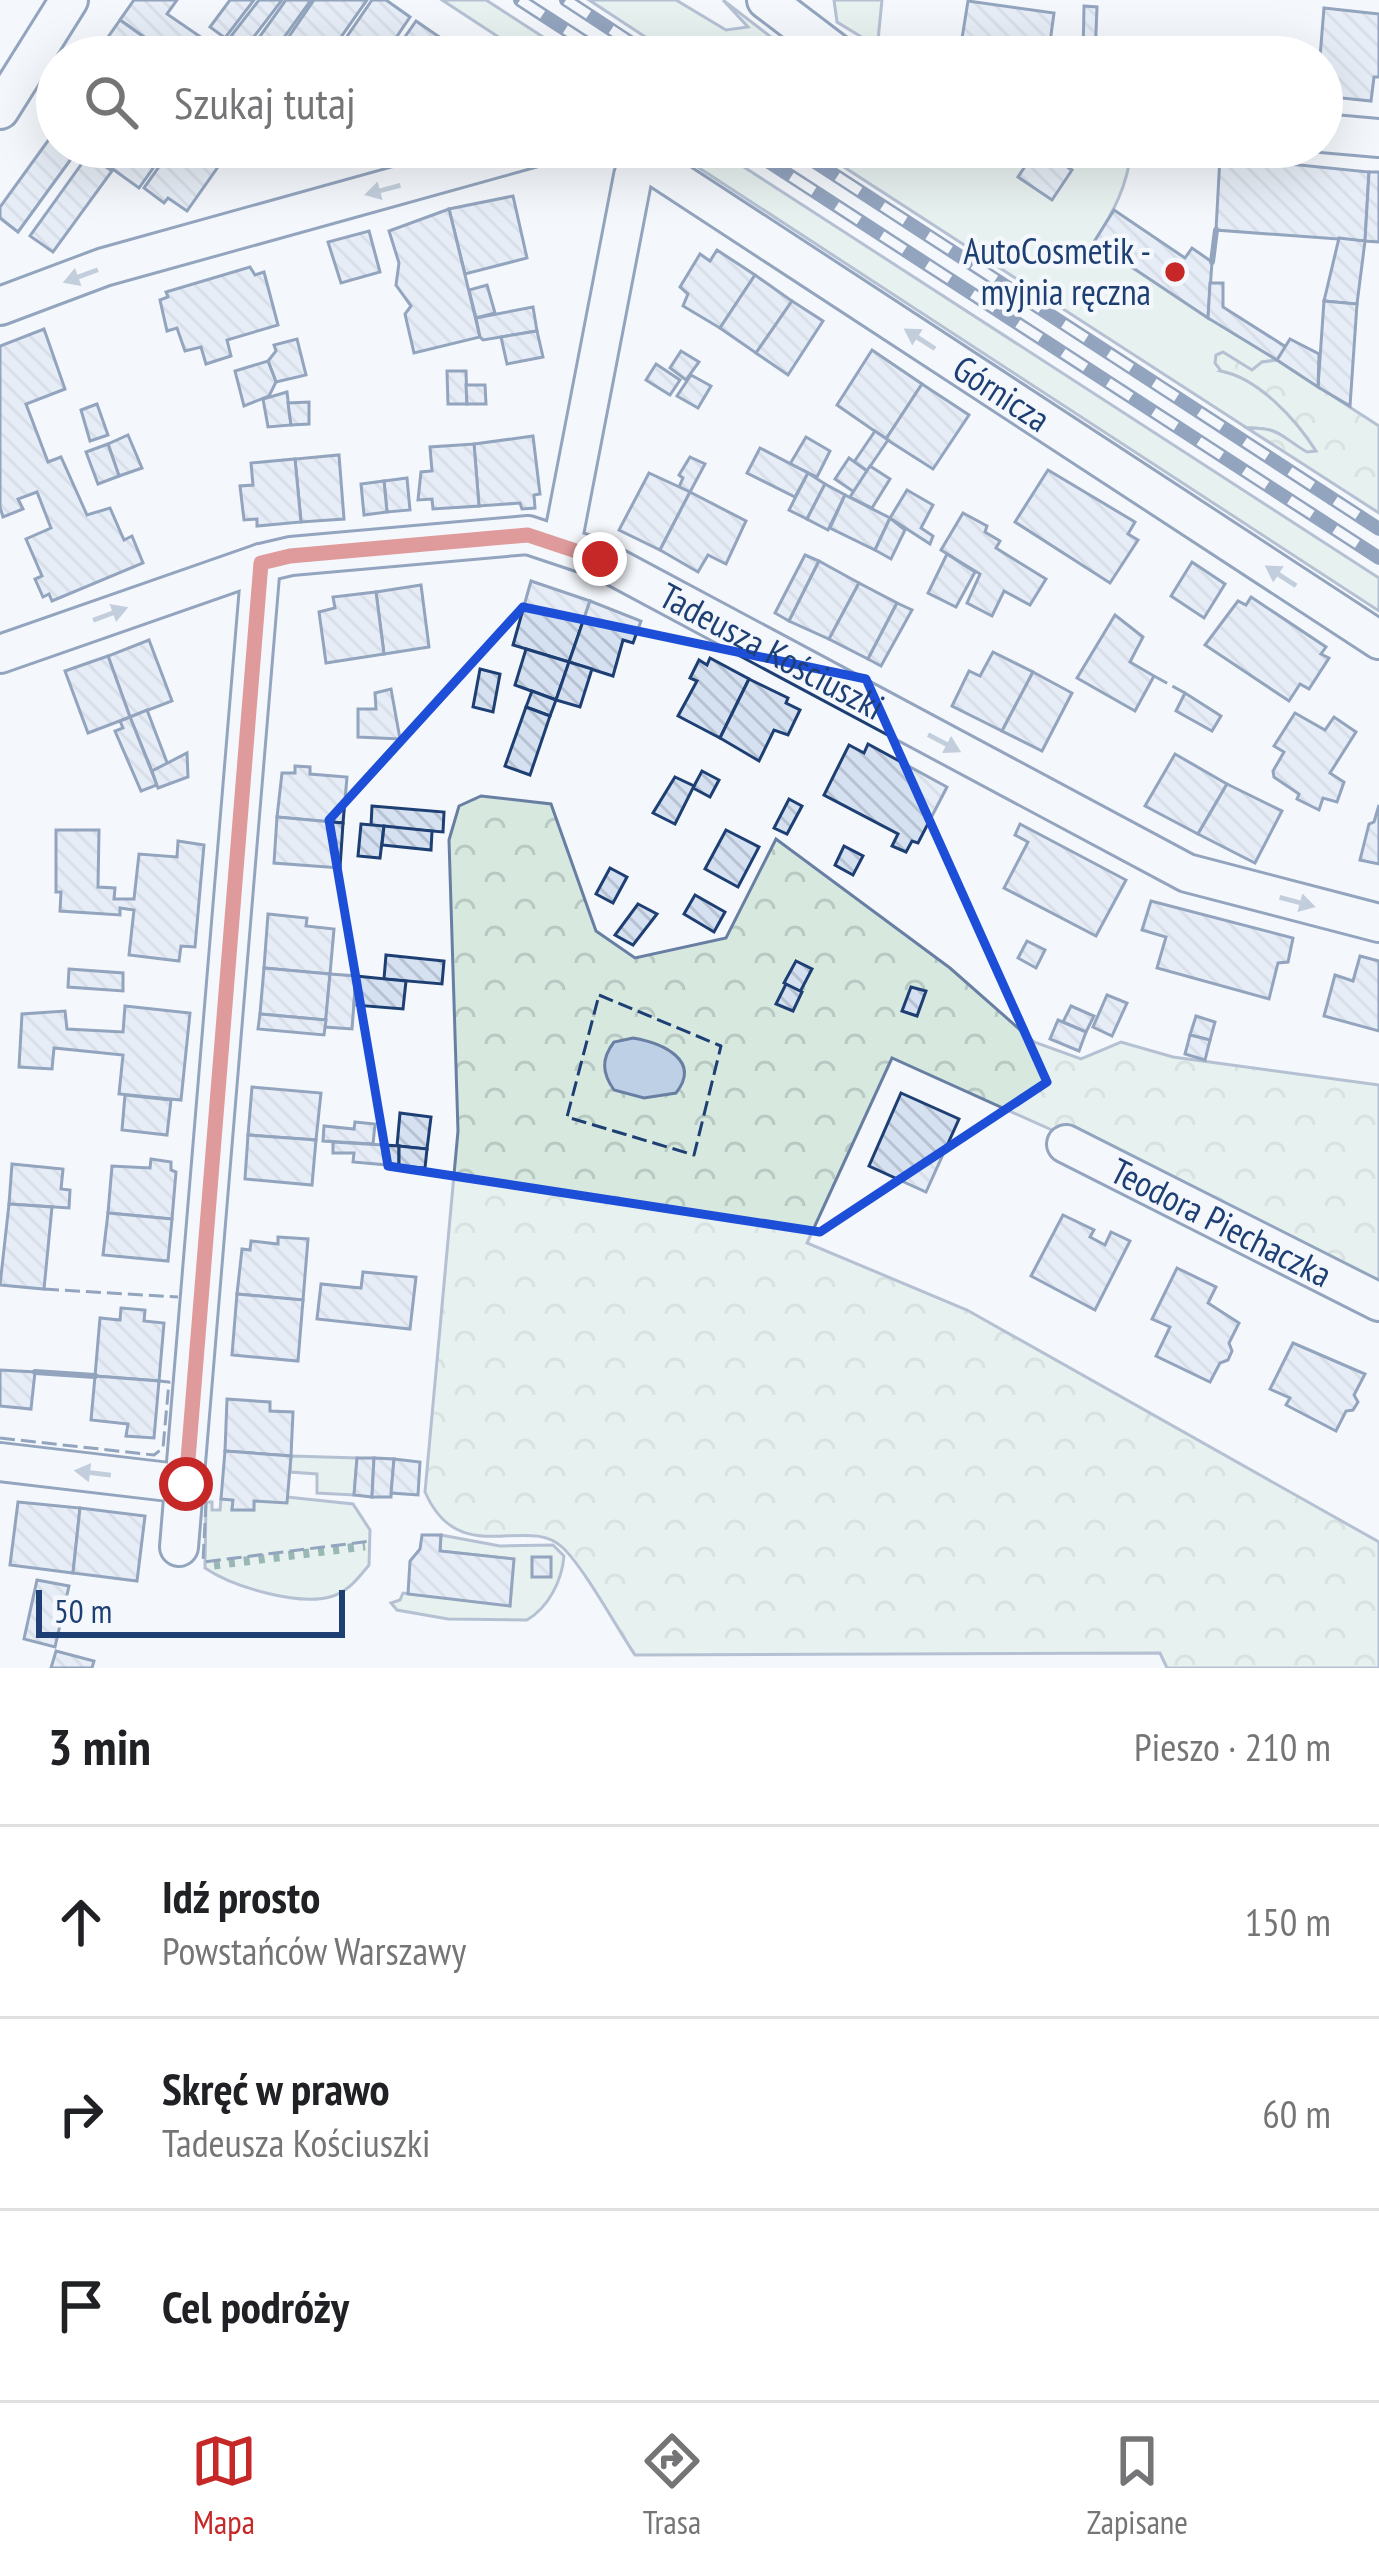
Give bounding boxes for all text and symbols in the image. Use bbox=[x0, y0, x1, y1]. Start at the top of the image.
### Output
search box bbox=[36, 36, 1343, 168]
icon: search bbox=[78, 69, 144, 135]
text: Szukaj tutaj bbox=[174, 73, 356, 131]
one-way arrow bbox=[364, 182, 401, 200]
place label: AutoCosmetik - myjnia ręczna bbox=[963, 227, 1151, 315]
marker: AutoCosmetik - myjnia ręczna bbox=[1162, 259, 1188, 285]
one-way arrow bbox=[63, 267, 99, 286]
one-way arrow bbox=[903, 329, 936, 351]
street label: Górnicza bbox=[944, 344, 1059, 442]
route end bbox=[573, 532, 627, 586]
one-way arrow bbox=[1265, 566, 1298, 588]
street label: Tadeusza Kościuszki bbox=[652, 571, 893, 730]
one-way arrow bbox=[92, 604, 128, 622]
one-way arrow bbox=[926, 732, 961, 753]
one-way arrow bbox=[1279, 893, 1316, 912]
street label: Teodora Piechaczka bbox=[1103, 1147, 1340, 1297]
route start bbox=[159, 1457, 213, 1511]
one-way arrow bbox=[74, 1464, 111, 1483]
scale bar bbox=[36, 1584, 345, 1637]
text: 50 m bbox=[54, 1589, 112, 1632]
text: 3 min bbox=[48, 1713, 151, 1779]
text: Pieszo · 210 m bbox=[1134, 1721, 1331, 1772]
text: Idź prosto bbox=[162, 1867, 320, 1925]
icon: ahead bbox=[48, 1889, 114, 1955]
text: 150 m bbox=[1245, 1896, 1331, 1947]
text: Powstańców Warszawy bbox=[162, 1925, 466, 1976]
text: Skręć w prawo bbox=[162, 2059, 390, 2117]
icon: right bbox=[48, 2081, 114, 2147]
text: 60 m bbox=[1262, 2088, 1331, 2139]
text: Tadeusza Kościuszki bbox=[162, 2117, 431, 2168]
icon: arrive bbox=[48, 2273, 114, 2339]
text: Cel podróży bbox=[162, 2277, 349, 2335]
tab: Mapa bbox=[191, 2428, 257, 2543]
tab: Trasa bbox=[639, 2428, 705, 2543]
tab: Zapisane bbox=[1087, 2428, 1188, 2543]

